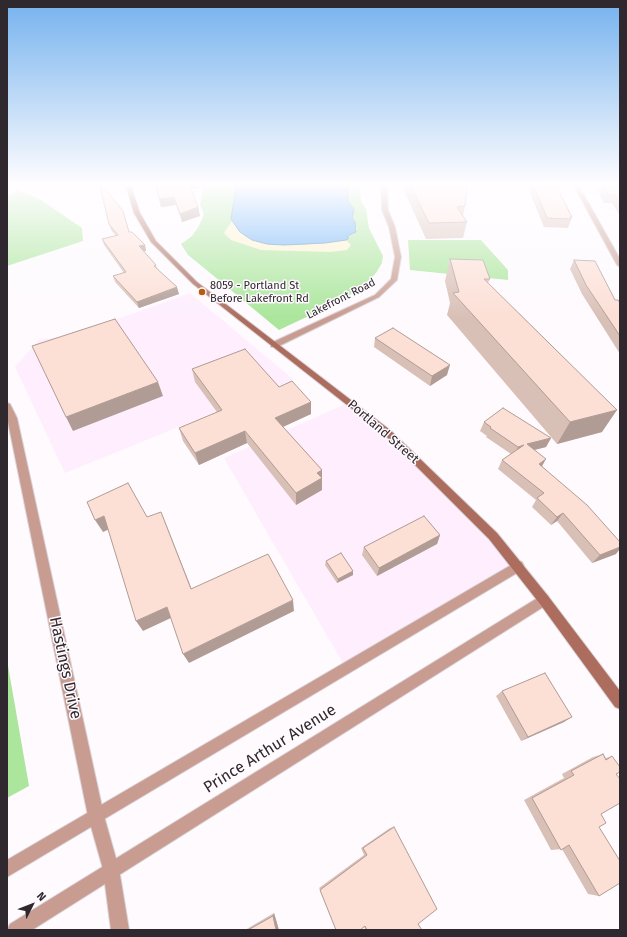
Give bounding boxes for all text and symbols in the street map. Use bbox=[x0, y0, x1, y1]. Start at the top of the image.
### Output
street label: Lakefront Road bbox=[304, 276, 378, 322]
place label: 8059 - Portland St Before Lakefront Rd bbox=[210, 279, 309, 305]
marker: 8059 - Portland St Before Lakefront Rd bbox=[197, 287, 207, 297]
street label: Portland Street bbox=[344, 397, 422, 467]
street label: Hastings Drive bbox=[45, 615, 85, 721]
street label: Prince Arthur Avenue bbox=[200, 700, 340, 798]
north arrow bbox=[12, 885, 52, 925]
text: N bbox=[34, 890, 49, 904]

